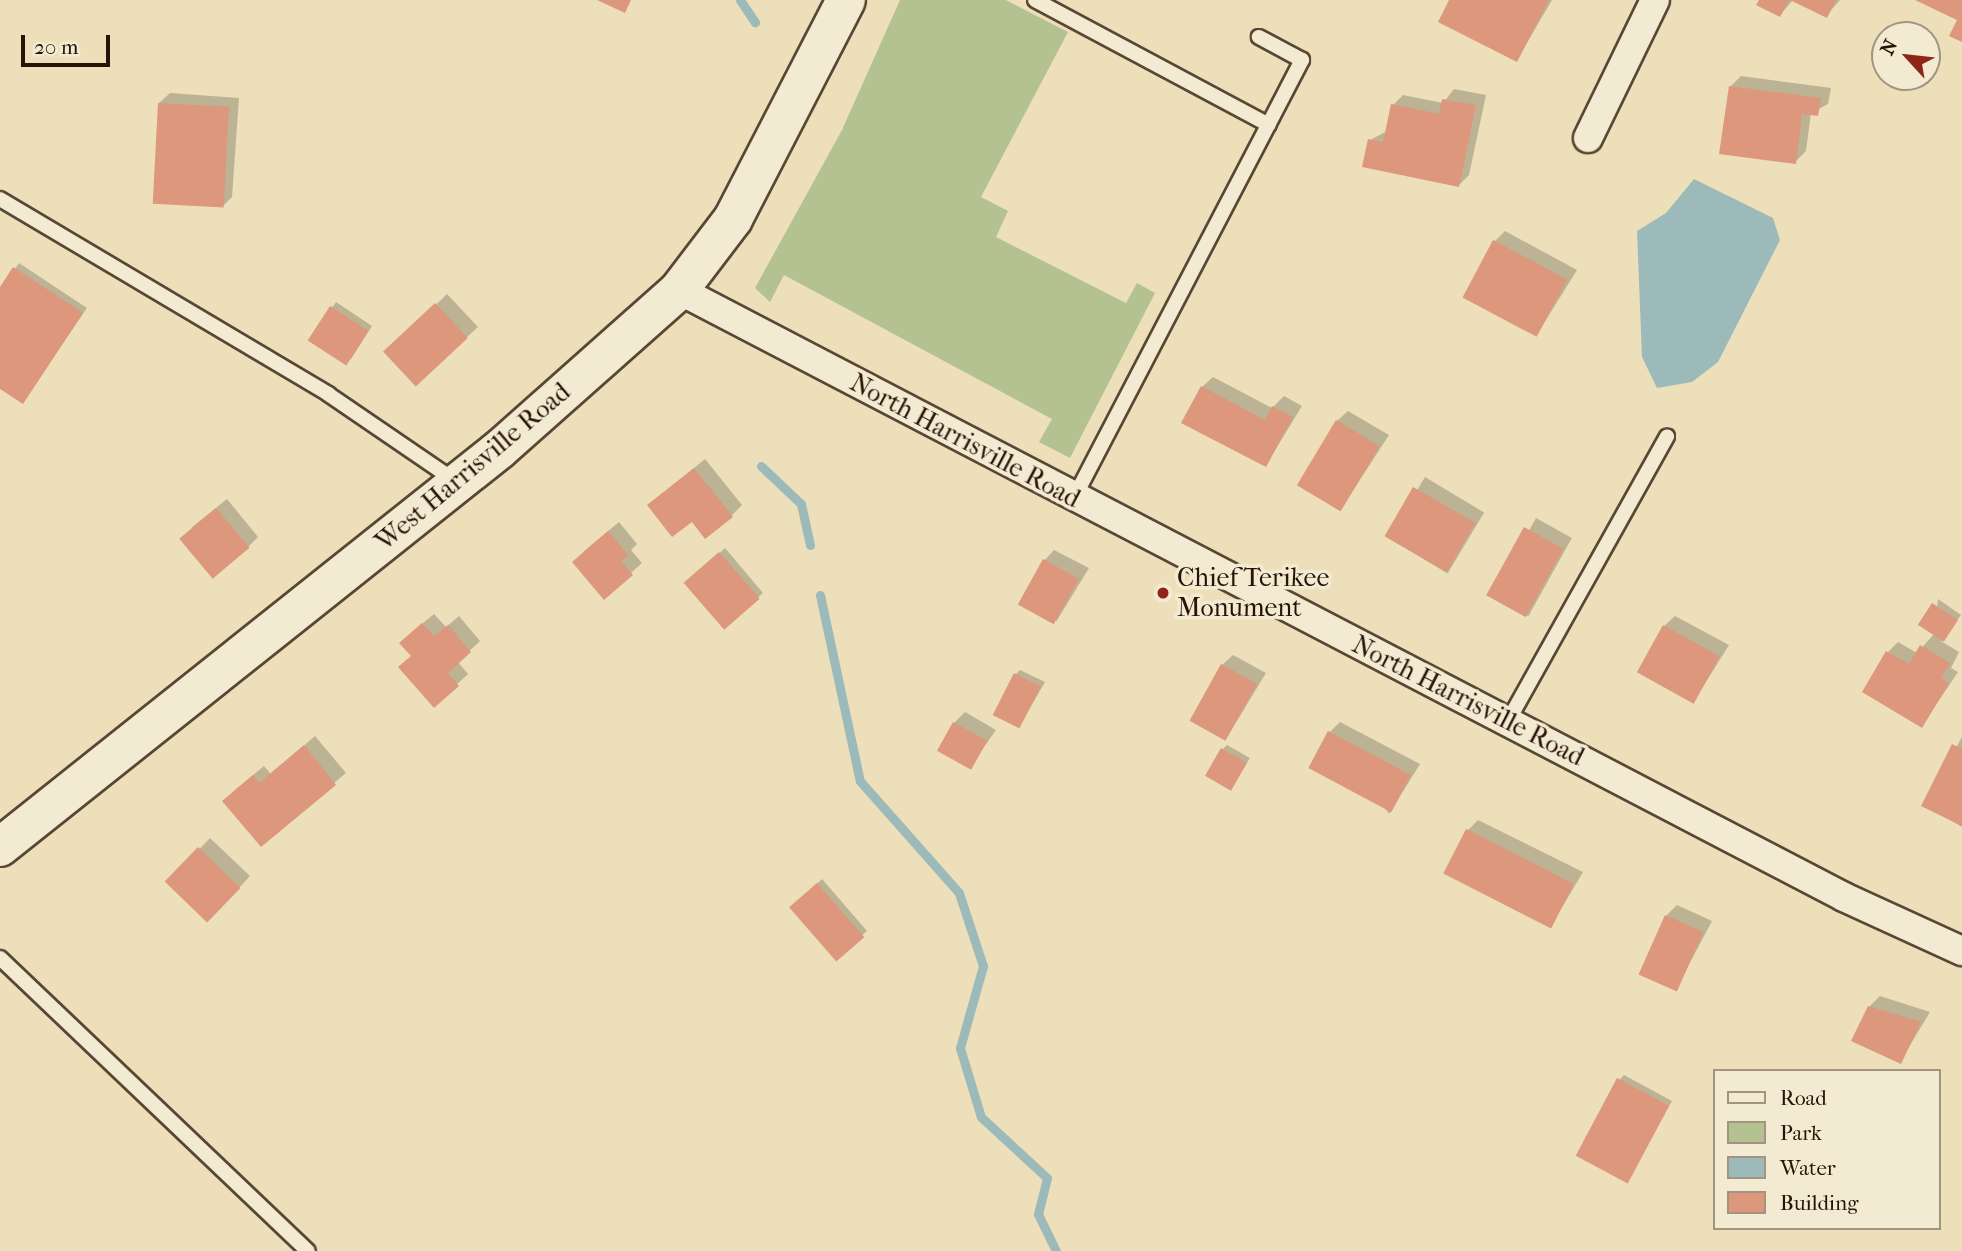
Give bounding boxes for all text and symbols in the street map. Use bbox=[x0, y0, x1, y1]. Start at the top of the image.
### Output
scale bar bbox=[24, 21, 114, 65]
north arrow bbox=[1871, 21, 1941, 91]
text: 20 m bbox=[34, 35, 78, 59]
text: N bbox=[1876, 36, 1902, 59]
street label: North Harrisville Road bbox=[845, 367, 1085, 515]
street label: West Harrisville Road bbox=[369, 377, 577, 557]
place label: Chief Terikee Monument bbox=[1177, 562, 1329, 624]
marker: Chief Terikee Monument bbox=[1155, 585, 1171, 601]
street label: North Harrisville Road bbox=[1347, 629, 1589, 773]
legend bbox=[1714, 1069, 1941, 1230]
text: Road bbox=[1780, 1086, 1827, 1110]
text: Park bbox=[1780, 1121, 1822, 1145]
text: Water bbox=[1780, 1156, 1836, 1180]
text: Building bbox=[1780, 1191, 1858, 1215]

